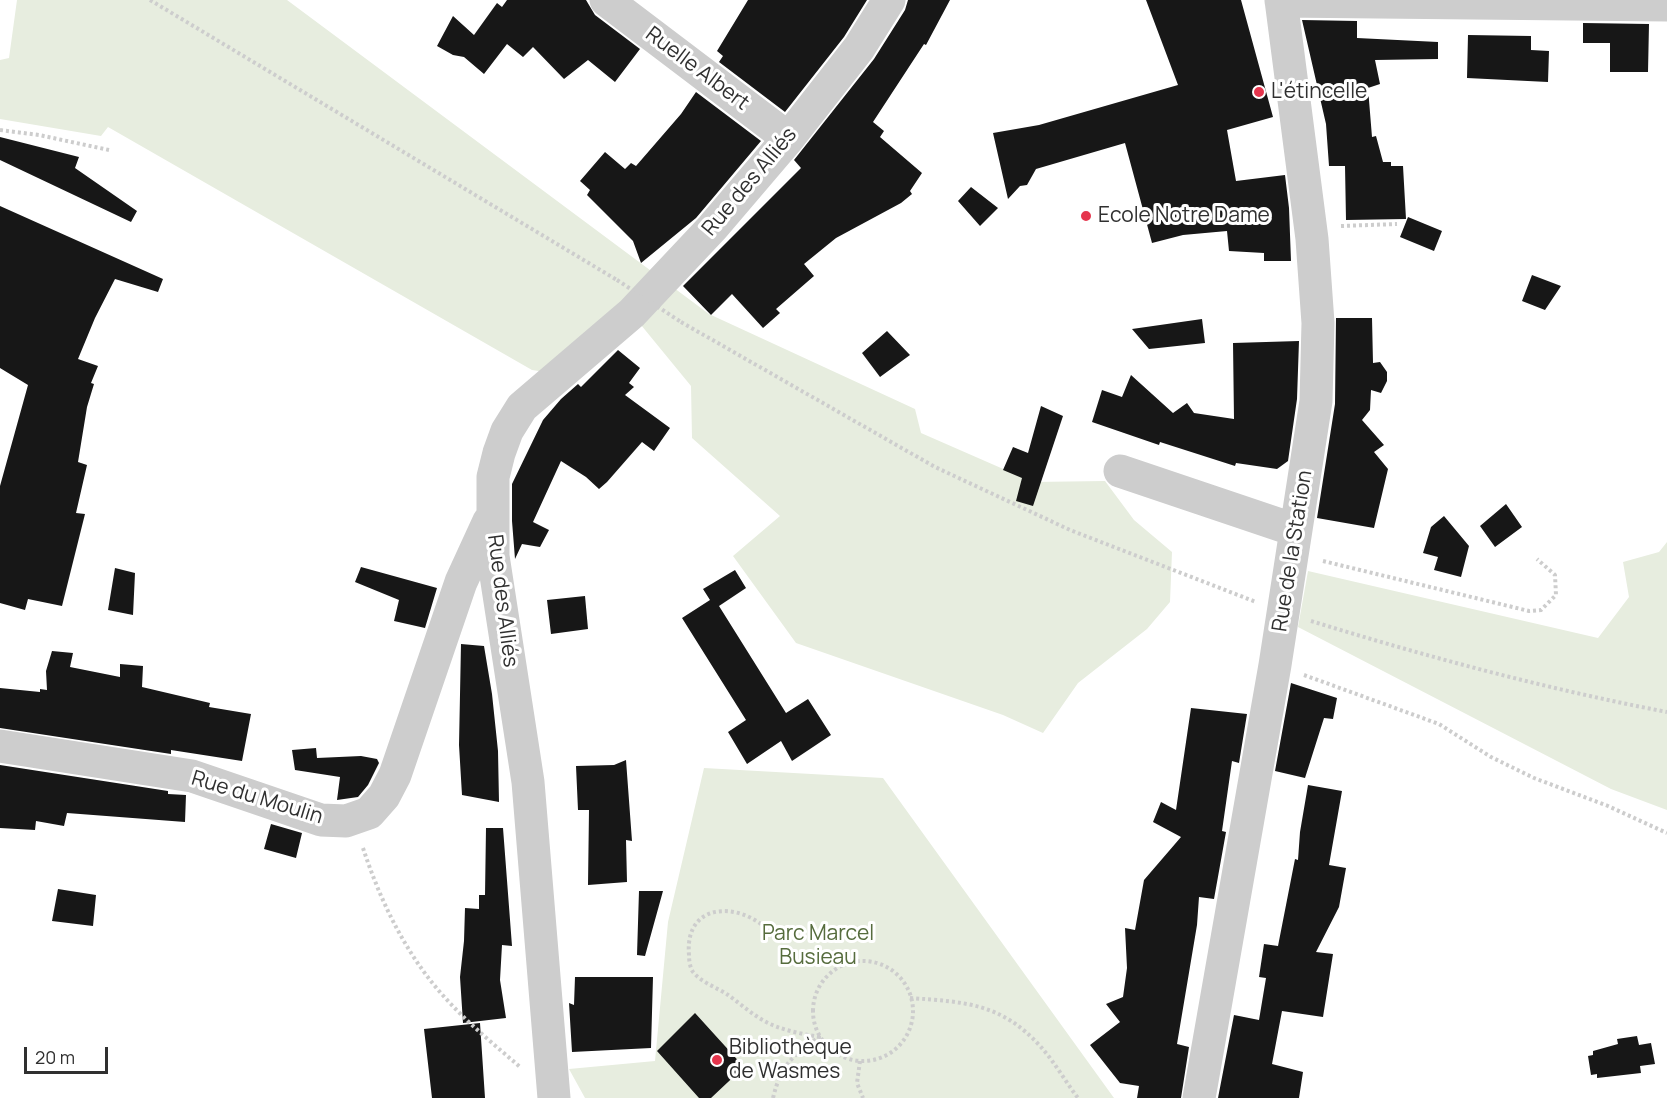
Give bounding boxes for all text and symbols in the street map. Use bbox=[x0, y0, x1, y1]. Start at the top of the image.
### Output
street label: Ruelle Albert bbox=[640, 22, 754, 116]
place label: L'étincelle bbox=[1271, 79, 1367, 105]
marker: L'étincelle bbox=[1252, 85, 1266, 99]
street label: Rue des Alliés bbox=[697, 123, 803, 241]
place label: Ecole Notre Dame bbox=[1098, 203, 1270, 229]
marker: Ecole Notre Dame bbox=[1079, 209, 1093, 223]
street label: Rue de la Station bbox=[1268, 468, 1318, 634]
street label: Rue des Alliés bbox=[481, 533, 523, 669]
street label: Rue du Moulin bbox=[188, 766, 326, 830]
park label: Parc Marcel Busieau bbox=[762, 921, 874, 971]
scale bar bbox=[27, 1035, 111, 1073]
place label: Bibliothèque de Wasmes bbox=[729, 1035, 852, 1085]
text: 20 m bbox=[35, 1045, 75, 1069]
marker: Bibliothèque de Wasmes bbox=[710, 1053, 724, 1067]

